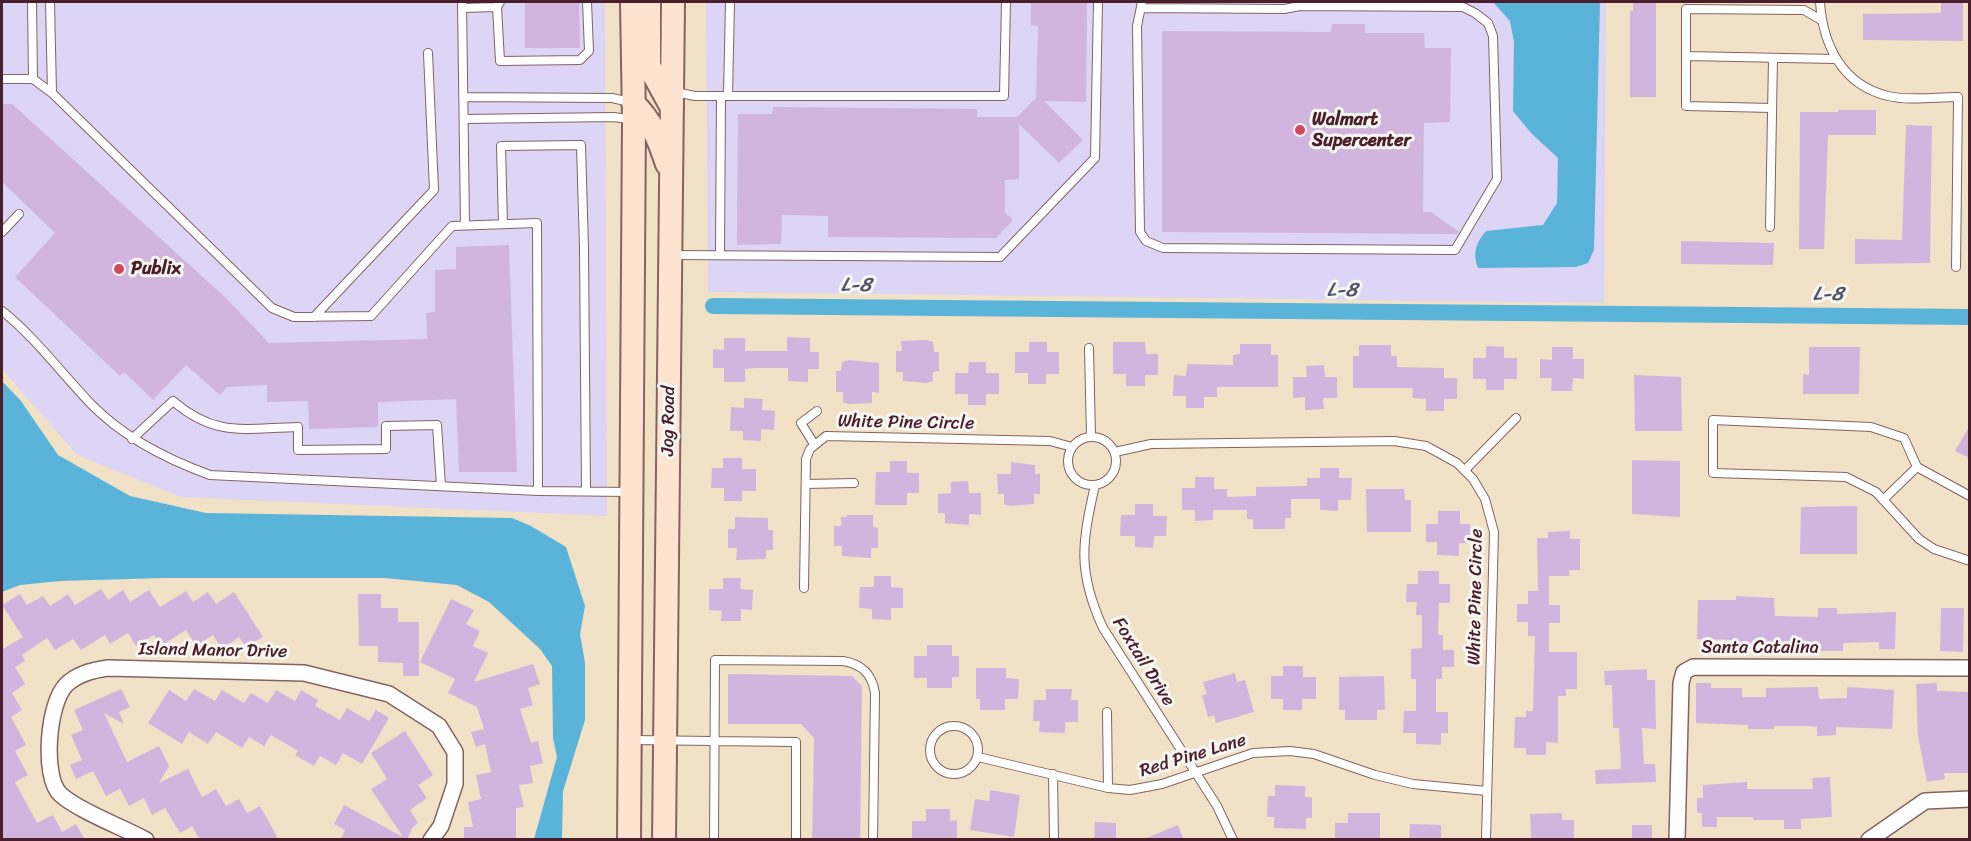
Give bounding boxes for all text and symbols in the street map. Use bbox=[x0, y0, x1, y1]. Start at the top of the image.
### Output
place label: Walmart Supercenter bbox=[1312, 109, 1411, 152]
marker: Walmart Supercenter bbox=[1293, 123, 1307, 137]
place label: Publix bbox=[131, 258, 181, 280]
marker: Publix bbox=[112, 262, 126, 276]
water label: L-8 bbox=[841, 274, 871, 298]
water label: L-8 bbox=[1327, 279, 1357, 303]
water label: L-8 bbox=[1813, 283, 1843, 307]
street label: Jog Road bbox=[658, 386, 680, 456]
street label: White Pine Circle bbox=[838, 411, 974, 435]
street label: White Pine Circle bbox=[1464, 529, 1488, 665]
street label: Foxtail Drive bbox=[1107, 614, 1179, 710]
street label: Santa Catalina bbox=[1701, 637, 1819, 659]
street label: Island Manor Drive bbox=[138, 639, 288, 663]
street label: Red Pine Lane bbox=[1137, 730, 1249, 782]

